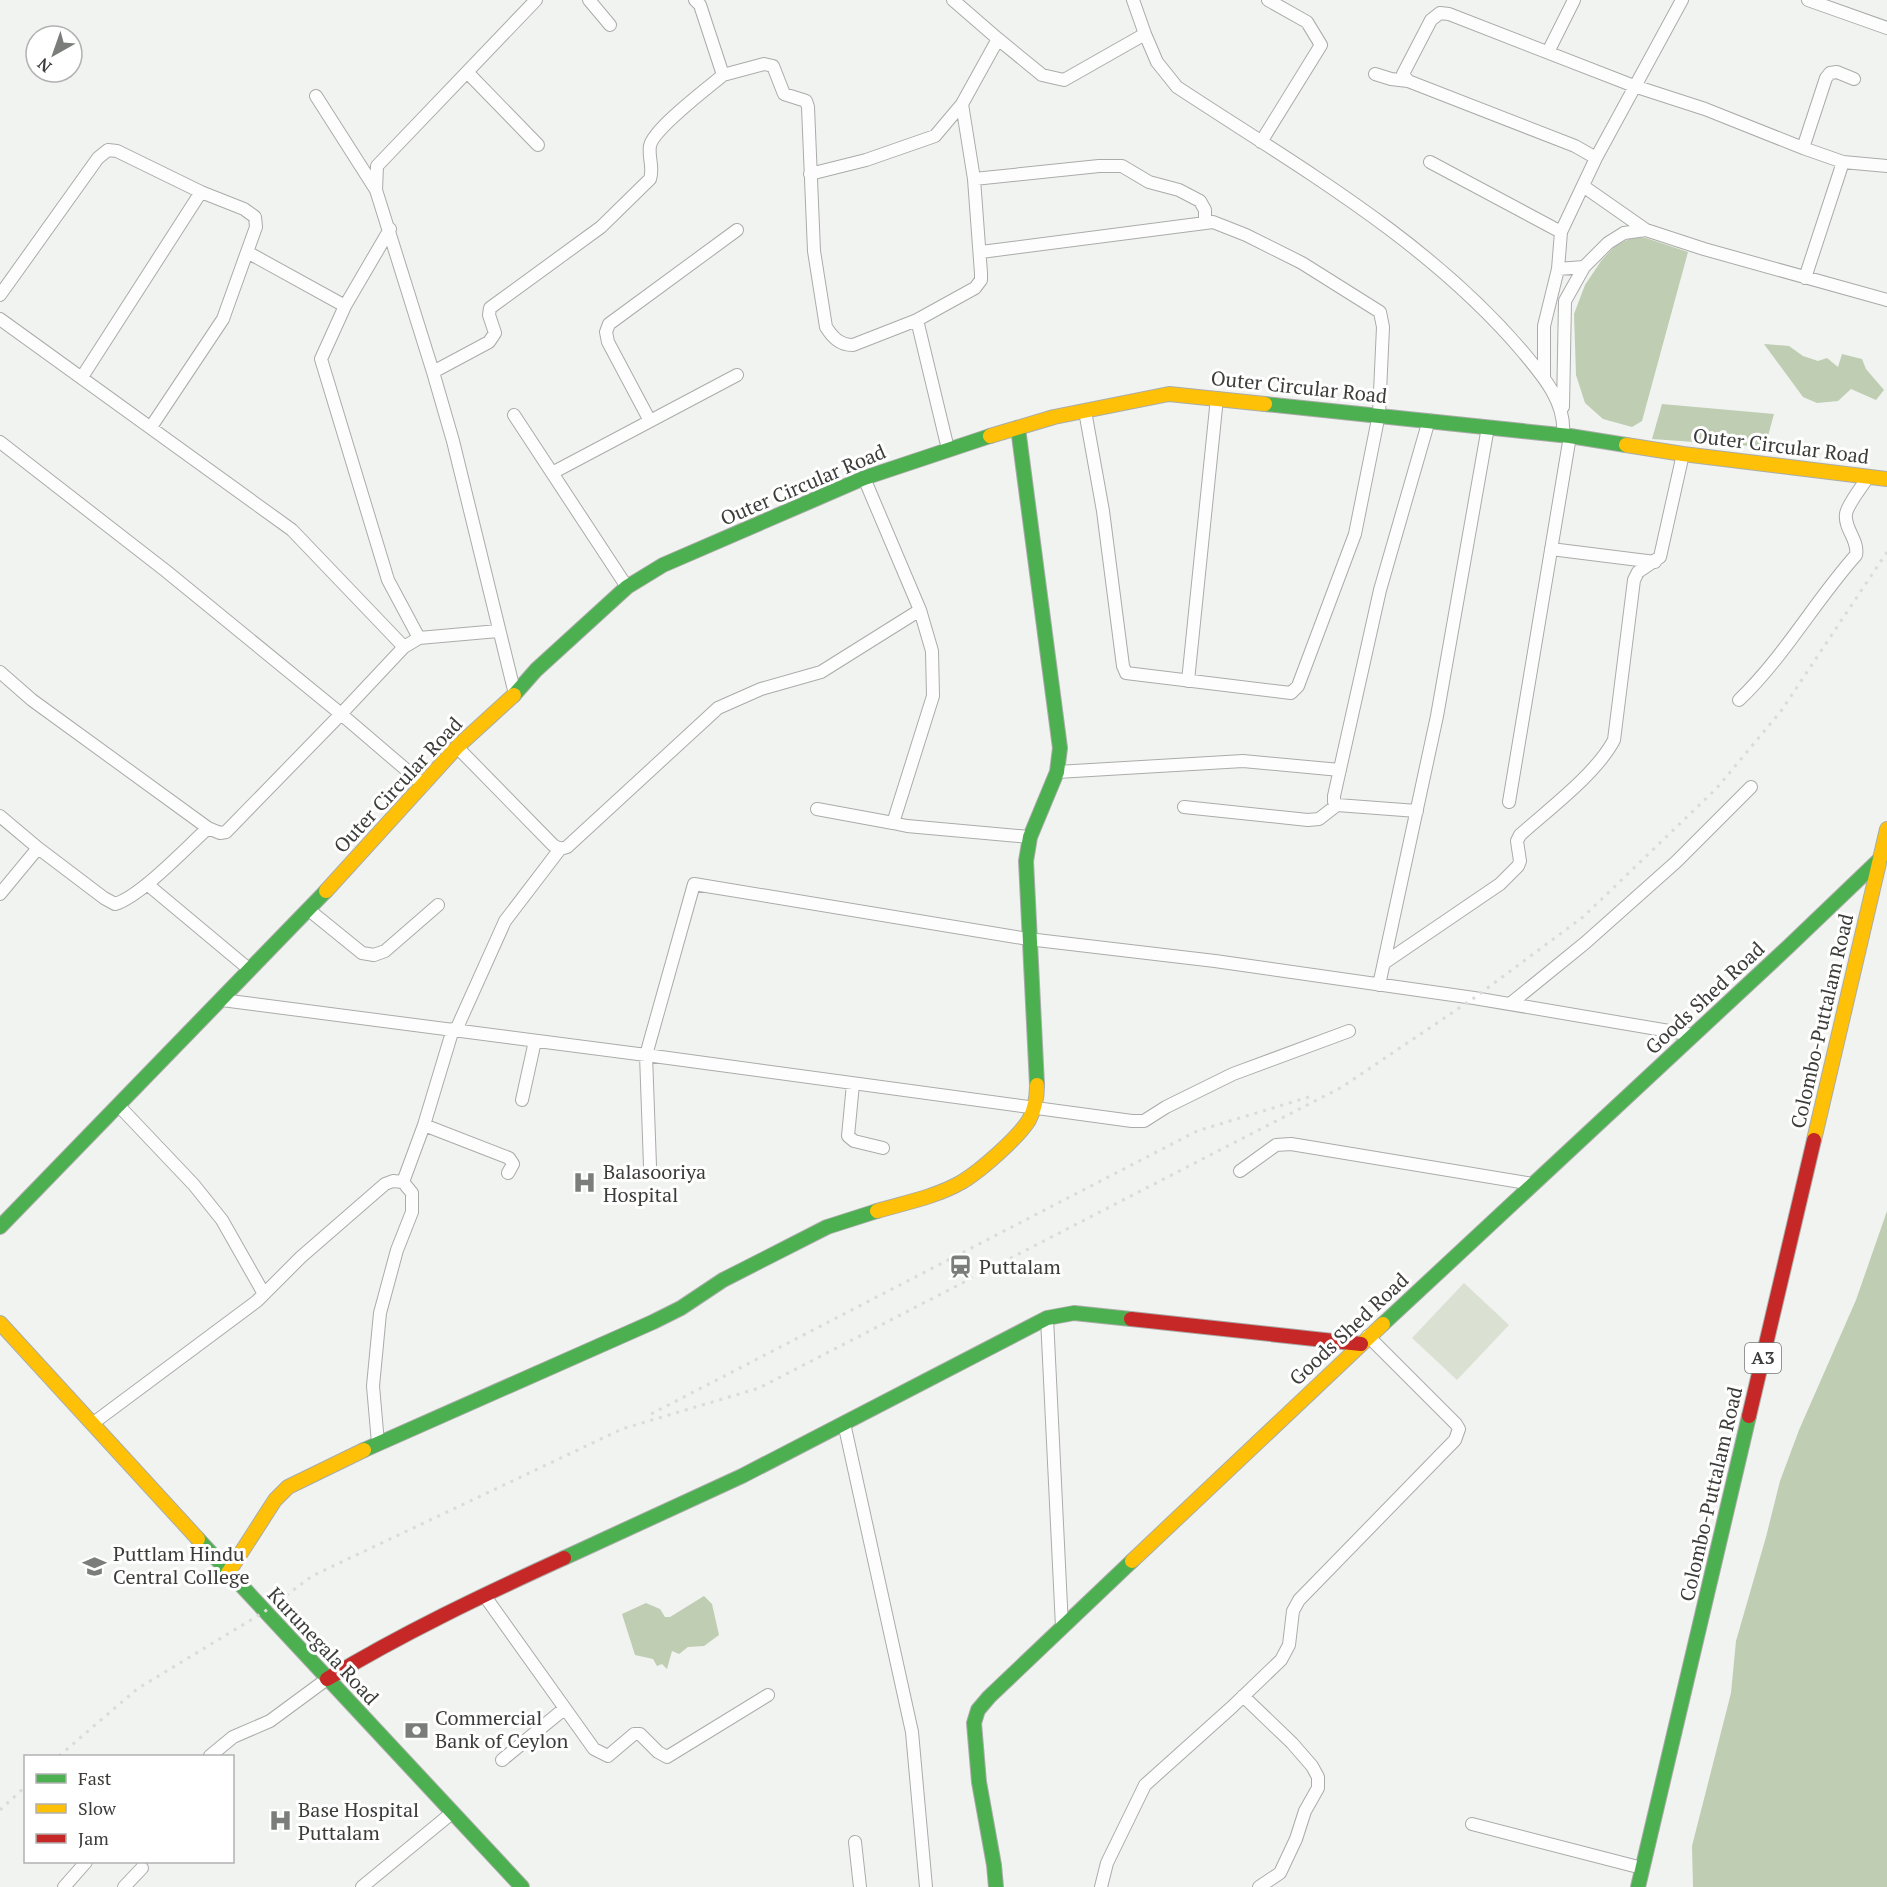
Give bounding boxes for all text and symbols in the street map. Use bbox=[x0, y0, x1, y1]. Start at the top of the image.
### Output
north arrow bbox=[24, 24, 84, 84]
text: N bbox=[33, 53, 56, 78]
street label: Outer Circular Road bbox=[1210, 364, 1388, 409]
street label: Outer Circular Road bbox=[1692, 421, 1871, 470]
street label: Outer Circular Road bbox=[716, 438, 890, 532]
street label: Outer Circular Road bbox=[327, 711, 468, 859]
street label: Colombo-Puttalam Road bbox=[1784, 911, 1859, 1131]
street label: Goods Shed Road bbox=[1639, 935, 1770, 1060]
place label: Balasooriya Hospital bbox=[603, 1158, 706, 1208]
hospital icon: Balasooriya Hospital bbox=[572, 1170, 598, 1196]
place label: Puttalam bbox=[979, 1253, 1061, 1280]
station icon: Puttalam bbox=[948, 1254, 974, 1280]
street label: Goods Shed Road bbox=[1283, 1266, 1414, 1391]
road number: A3 bbox=[1745, 1343, 1781, 1373]
street label: Colombo-Puttalam Road bbox=[1673, 1384, 1748, 1604]
place label: Puttlam Hindu Central College bbox=[113, 1540, 250, 1590]
school or university icon: Puttlam Hindu Central College bbox=[82, 1553, 108, 1579]
street label: Kurunegala Road bbox=[262, 1581, 385, 1710]
place label: Commercial Bank of Ceylon bbox=[435, 1704, 568, 1754]
bank icon: Commercial Bank of Ceylon bbox=[404, 1717, 430, 1743]
legend bbox=[24, 1755, 234, 1863]
text: Fast bbox=[78, 1766, 112, 1790]
text: Slow bbox=[78, 1796, 117, 1820]
place label: Base Hospital Puttalam bbox=[298, 1796, 419, 1846]
hospital icon: Base Hospital Puttalam bbox=[267, 1808, 293, 1834]
text: Jam bbox=[78, 1826, 109, 1850]

